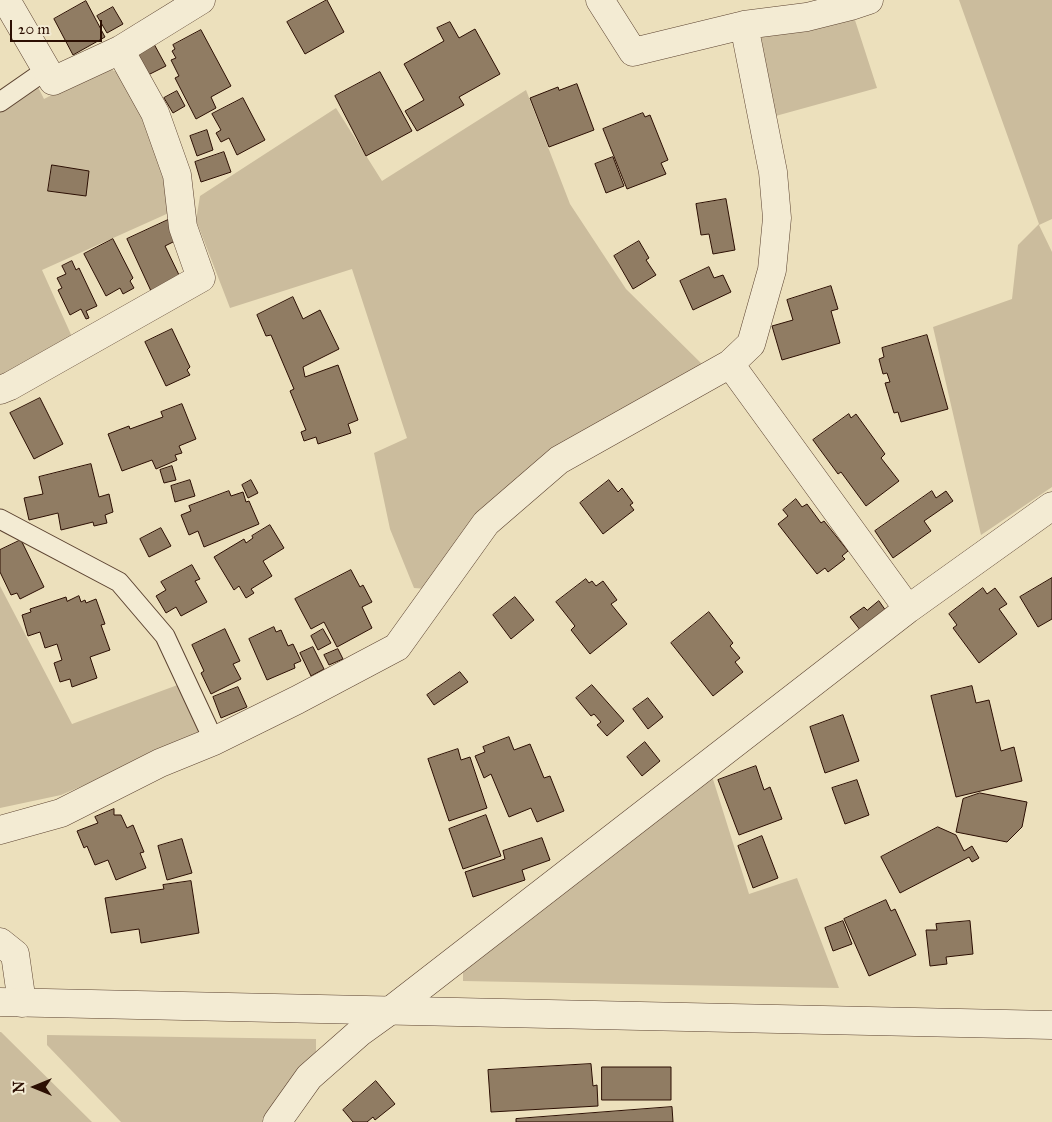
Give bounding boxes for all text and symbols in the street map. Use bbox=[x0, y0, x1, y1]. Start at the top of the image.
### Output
scale bar bbox=[12, 10, 105, 42]
text: 20 m bbox=[18, 20, 50, 38]
north arrow bbox=[10, 1062, 60, 1112]
text: N bbox=[11, 1081, 28, 1093]

